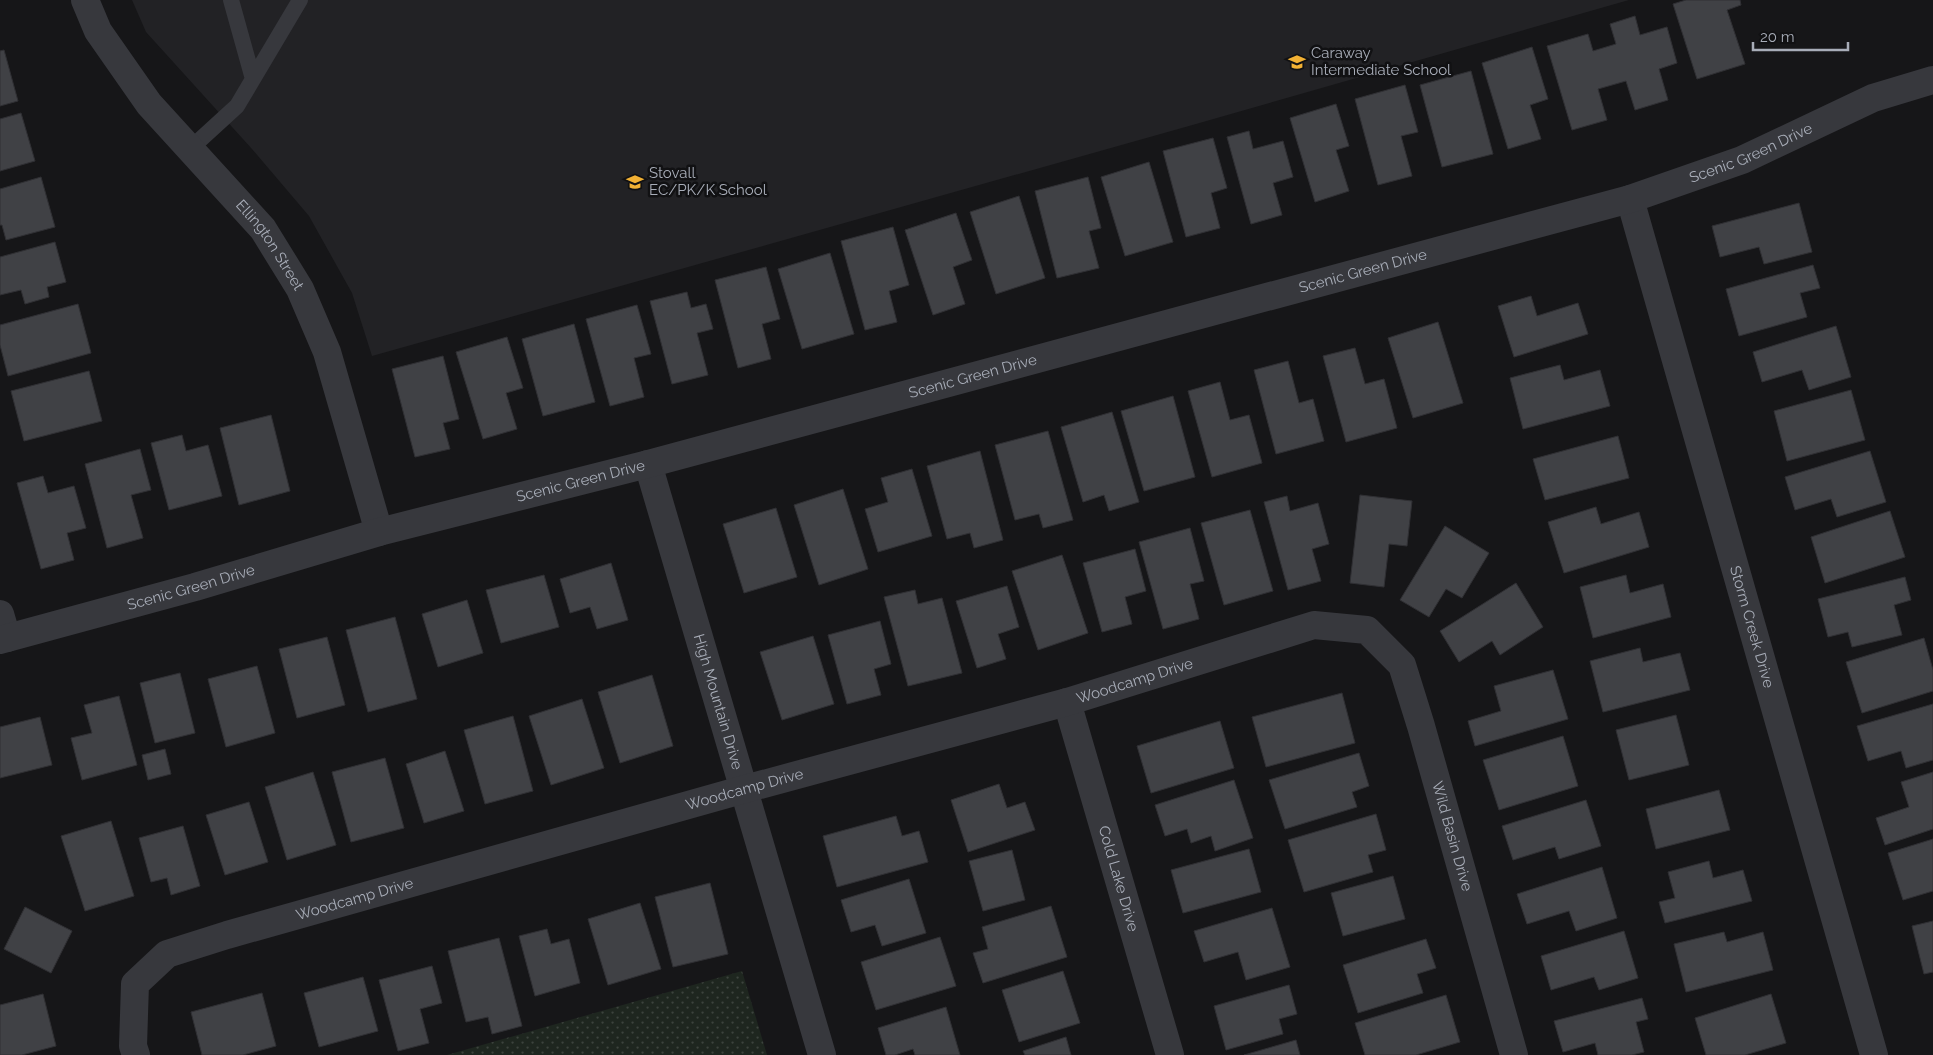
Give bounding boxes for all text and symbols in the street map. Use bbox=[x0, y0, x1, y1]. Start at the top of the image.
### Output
scale bar bbox=[1753, 20, 1848, 52]
text: 20 m bbox=[1760, 28, 1795, 46]
place label: Caraway Intermediate School bbox=[1311, 44, 1452, 79]
school or university icon: Caraway Intermediate School bbox=[1287, 52, 1307, 72]
street label: Scenic Green Drive bbox=[1687, 119, 1815, 187]
place label: Stovall EC/PK/K School bbox=[649, 164, 768, 199]
school or university icon: Stovall EC/PK/K School bbox=[625, 172, 645, 192]
street label: Ellington Street bbox=[232, 196, 308, 294]
street label: Scenic Green Drive bbox=[1297, 245, 1429, 297]
street label: Scenic Green Drive bbox=[907, 350, 1039, 402]
street label: Scenic Green Drive bbox=[514, 456, 647, 506]
street label: Scenic Green Drive bbox=[125, 561, 257, 614]
street label: Storm Creek Drive bbox=[1726, 564, 1778, 690]
street label: High Mountain Drive bbox=[690, 632, 747, 772]
street label: Woodcamp Drive bbox=[1074, 654, 1195, 707]
street label: Woodcamp Drive bbox=[684, 765, 805, 814]
street label: Wild Basin Drive bbox=[1428, 779, 1476, 893]
street label: Cold Lake Drive bbox=[1095, 824, 1143, 934]
street label: Woodcamp Drive bbox=[294, 874, 416, 924]

